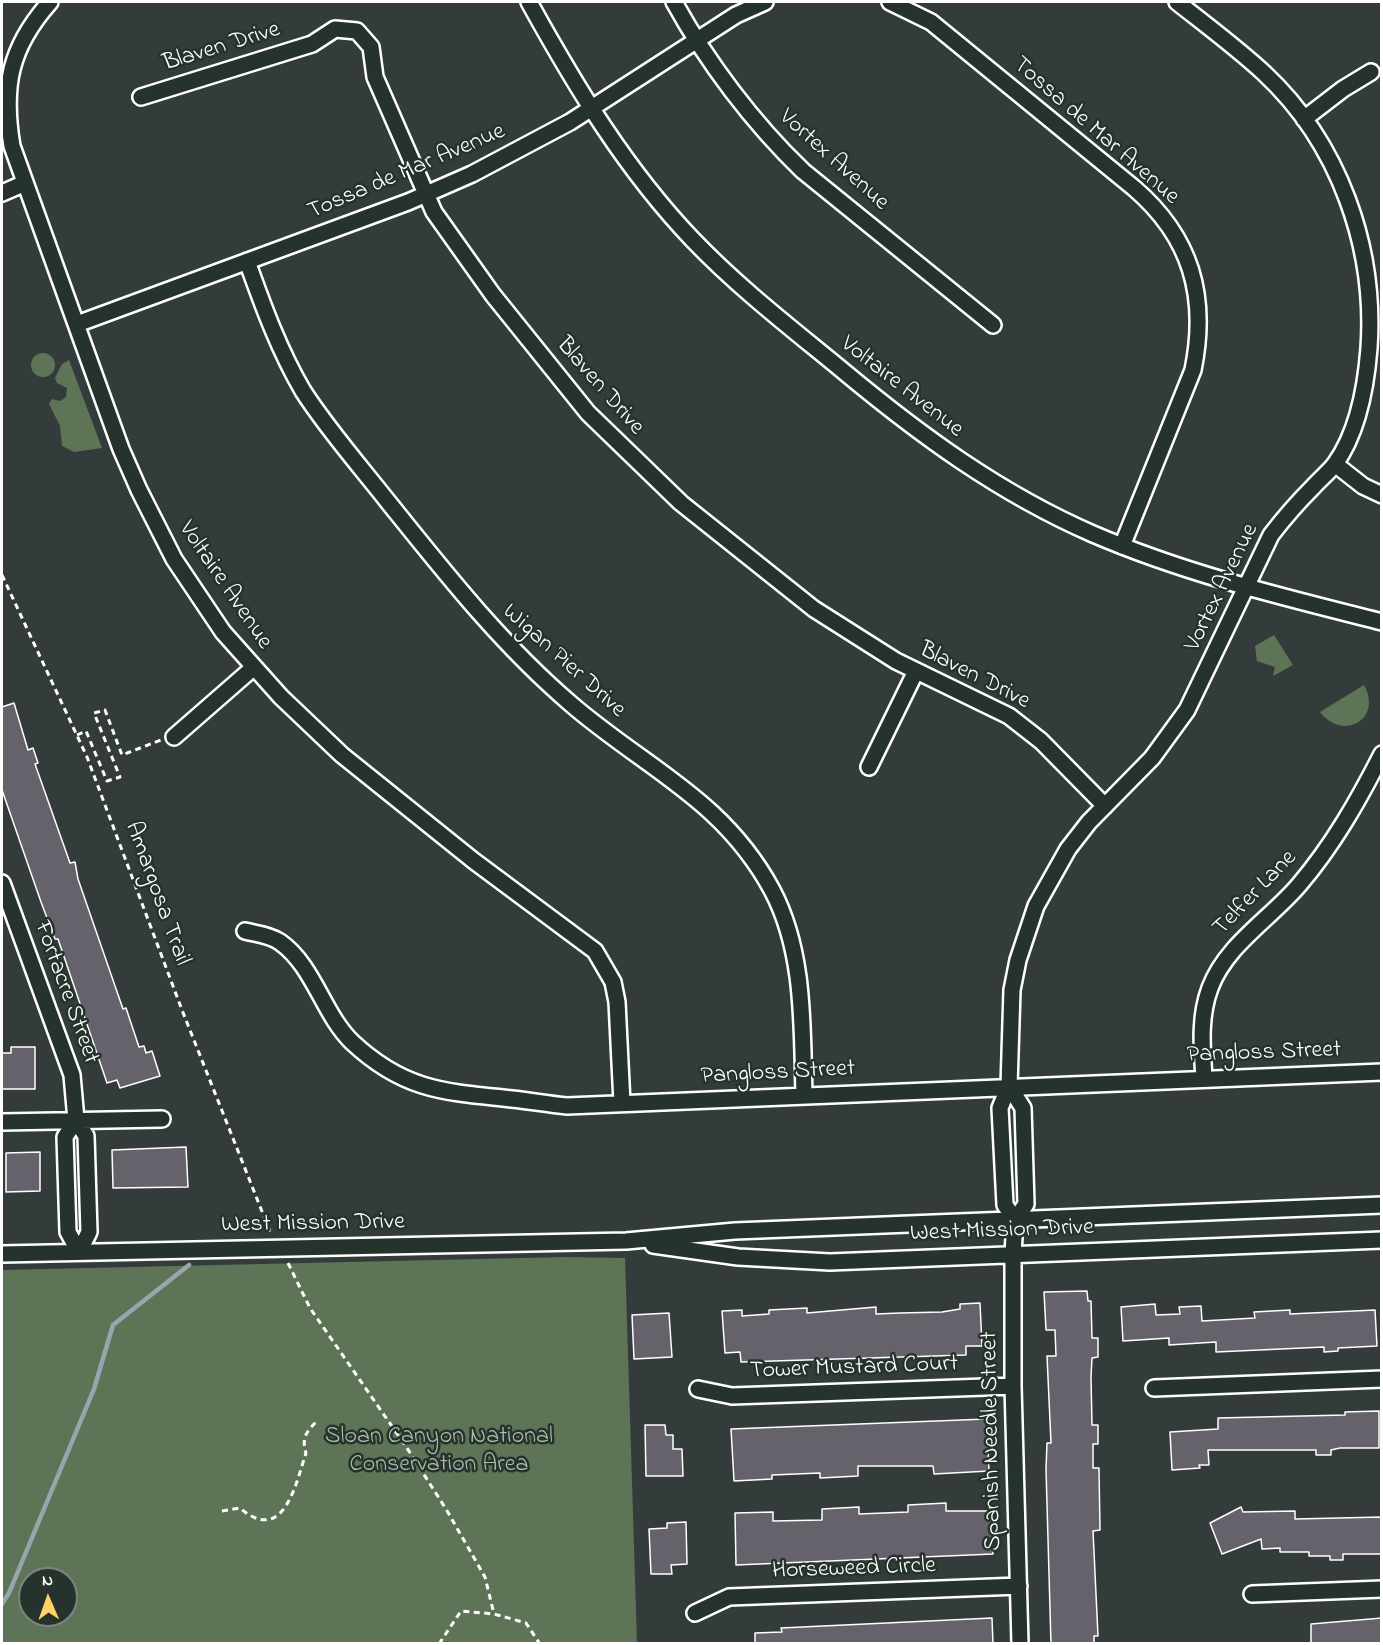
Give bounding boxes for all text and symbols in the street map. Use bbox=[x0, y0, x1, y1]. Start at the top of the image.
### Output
street label: Blaven Drive bbox=[160, 17, 284, 79]
street label: Tossa de Mar Avenue bbox=[1006, 52, 1184, 212]
street label: Vortex Avenue bbox=[772, 104, 894, 218]
street label: Tossa de Mar Avenue bbox=[304, 118, 510, 228]
street label: Voltaire Avenue bbox=[834, 331, 968, 445]
street label: Blaven Drive bbox=[549, 332, 649, 442]
street label: Voltaire Avenue bbox=[171, 516, 277, 656]
street label: Vortex Avenue bbox=[1180, 519, 1266, 657]
street label: Wigan Pier Drive bbox=[495, 599, 631, 725]
street label: Blaven Drive bbox=[914, 637, 1034, 717]
street label: Amargosa Trail bbox=[117, 818, 195, 970]
street label: Telfer Lane bbox=[1208, 845, 1304, 943]
street label: Fortacre Street bbox=[26, 918, 104, 1068]
street label: Pangloss Street bbox=[1186, 1037, 1342, 1071]
street label: Pangloss Street bbox=[700, 1056, 856, 1092]
street label: West Mission Drive bbox=[221, 1209, 405, 1241]
street label: West Mission Drive bbox=[910, 1214, 1094, 1250]
street label: Spanish Needle Street bbox=[977, 1331, 1009, 1551]
street label: Tower Mustard Court bbox=[749, 1351, 959, 1387]
park label: Sloan Canyon National Conservation Area bbox=[325, 1424, 553, 1480]
street label: Horseweed Circle bbox=[772, 1553, 936, 1587]
north arrow bbox=[18, 1567, 78, 1627]
text: N bbox=[42, 1569, 53, 1593]

